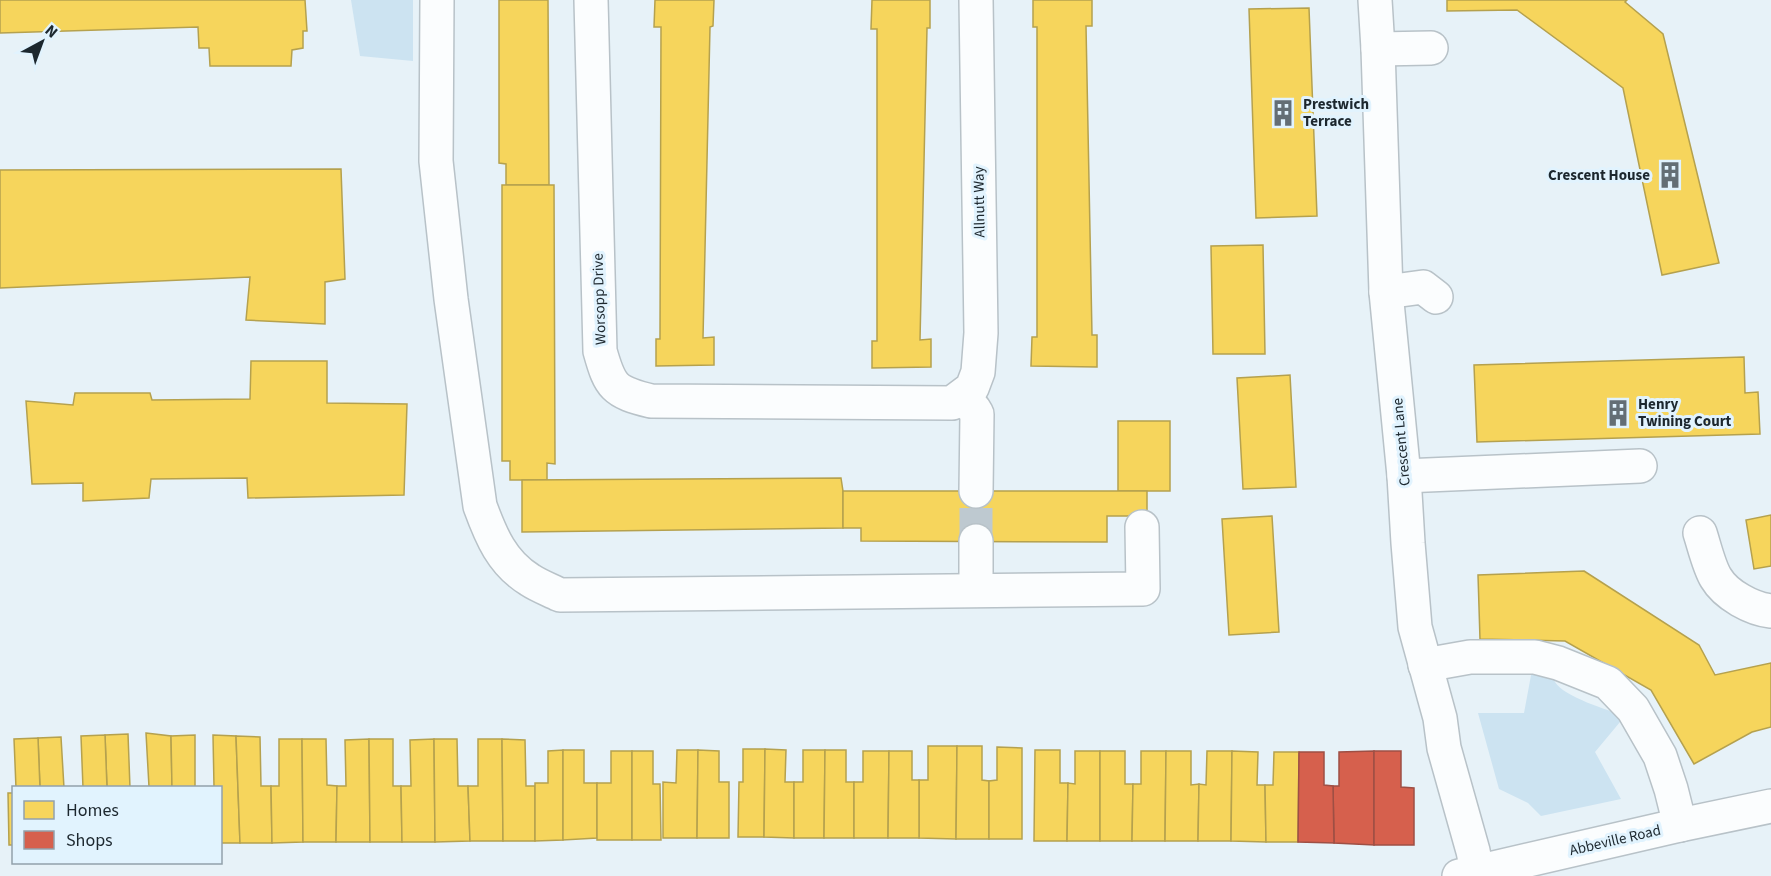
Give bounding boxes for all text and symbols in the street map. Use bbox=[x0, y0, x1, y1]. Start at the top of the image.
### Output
north arrow bbox=[12, 12, 72, 72]
text: N bbox=[40, 20, 62, 43]
place label: Prestwich Terrace bbox=[1303, 94, 1369, 132]
building icon: Prestwich Terrace bbox=[1268, 98, 1298, 128]
building icon: Crescent House bbox=[1655, 160, 1685, 190]
place label: Crescent House bbox=[1548, 165, 1650, 186]
street label: Allnutt Way bbox=[968, 166, 991, 238]
street label: Worsopp Drive bbox=[587, 253, 612, 345]
place label: Henry Twining Court bbox=[1638, 394, 1732, 432]
street label: Crescent Lane bbox=[1387, 397, 1416, 487]
building icon: Henry Twining Court bbox=[1603, 398, 1633, 428]
legend bbox=[12, 786, 222, 864]
text: Homes bbox=[66, 798, 119, 823]
street label: Abbeville Road bbox=[1567, 820, 1663, 861]
text: Shops bbox=[66, 828, 113, 853]

